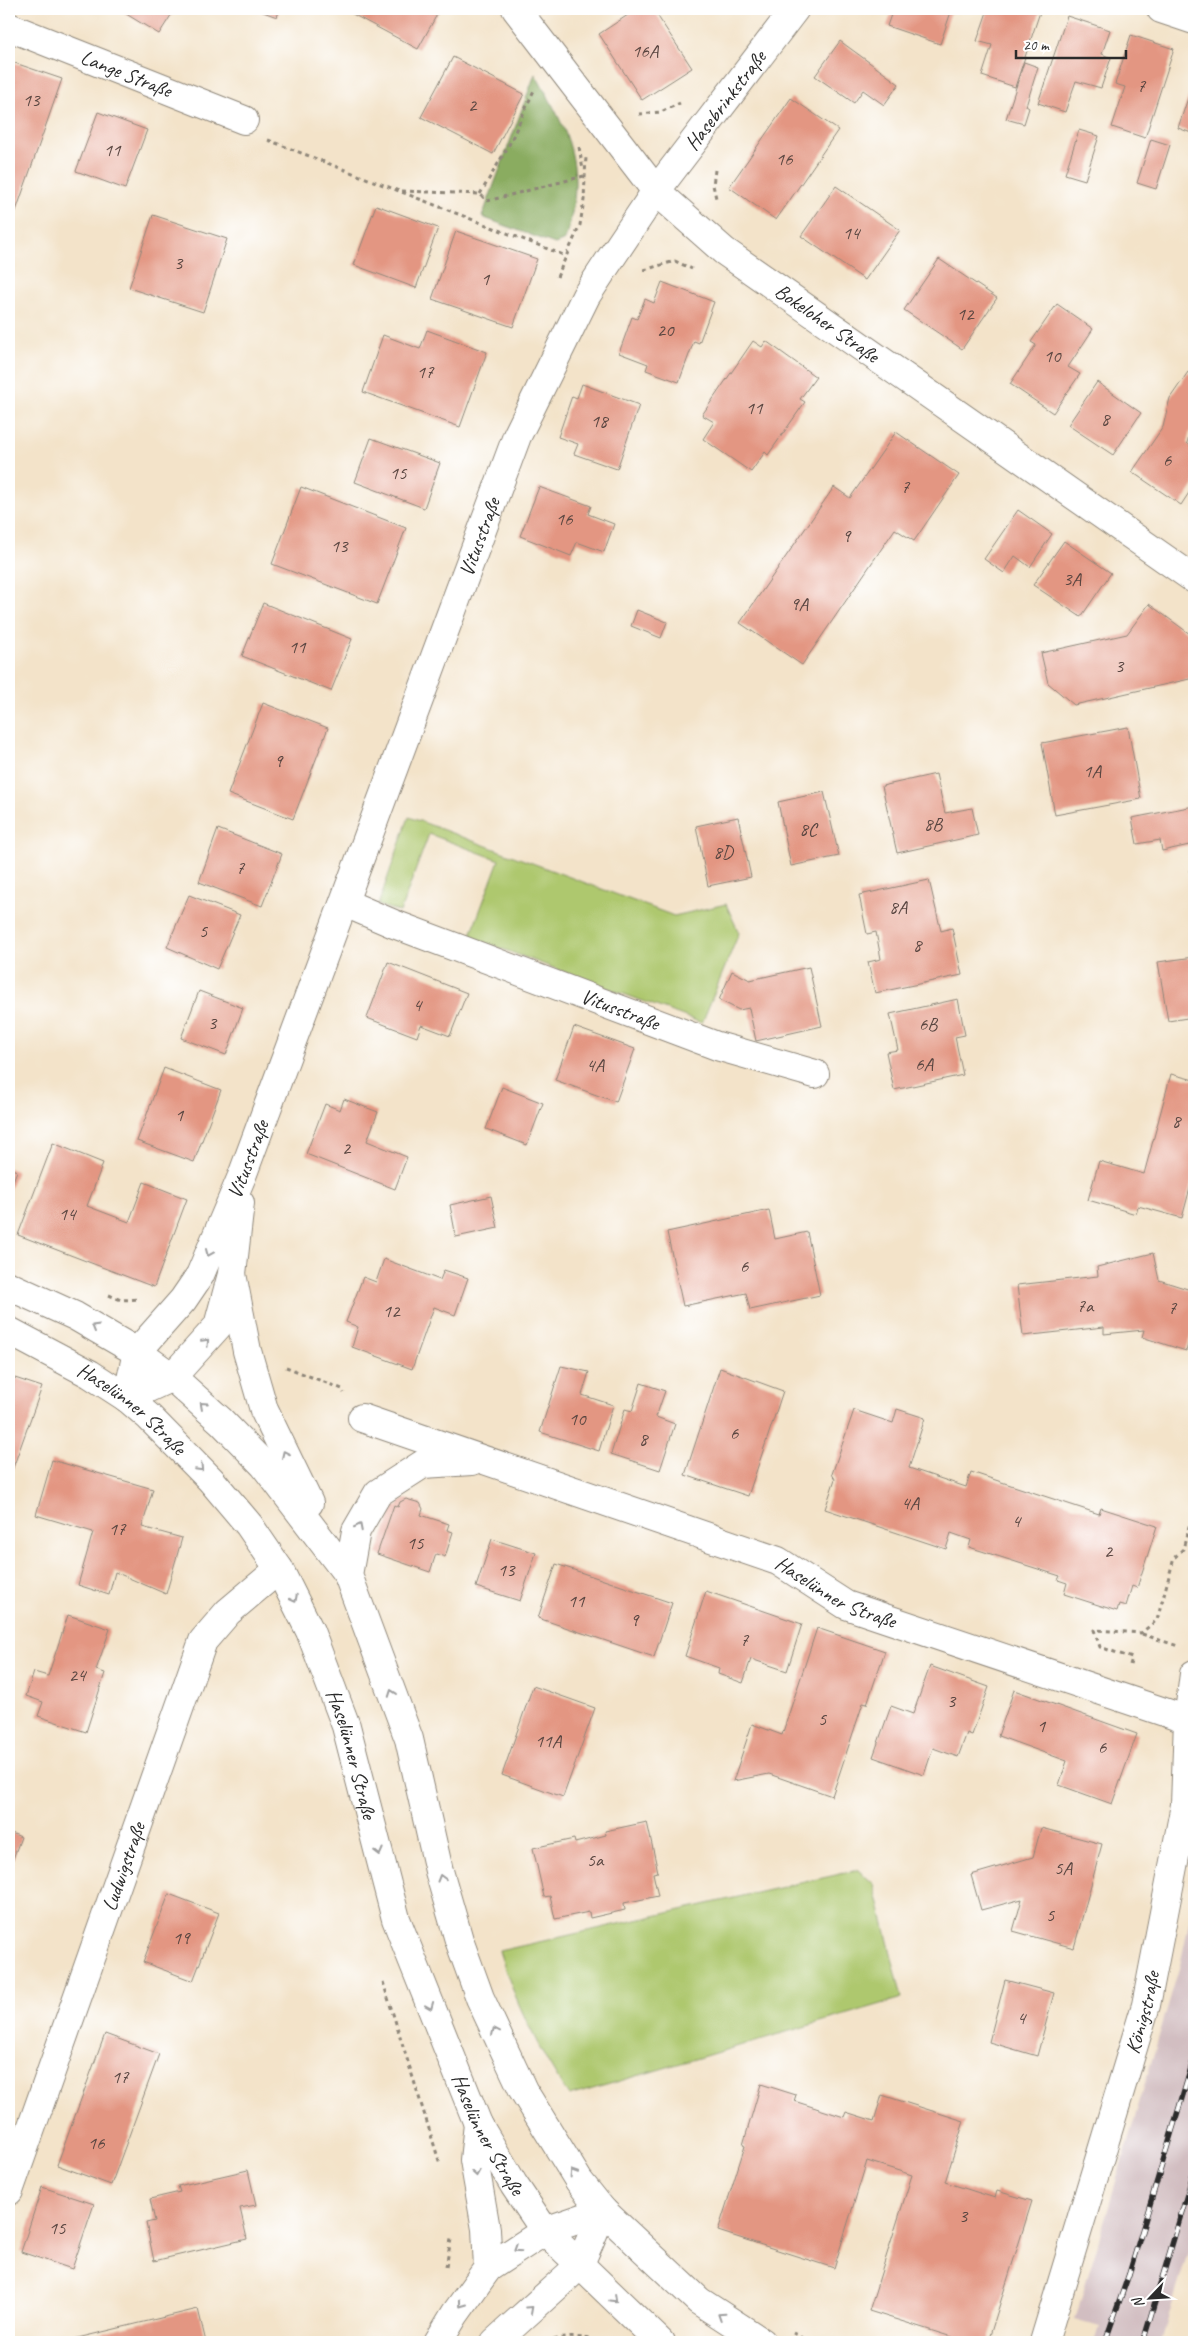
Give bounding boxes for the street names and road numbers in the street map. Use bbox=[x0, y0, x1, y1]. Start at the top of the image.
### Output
street label: Lange Straße bbox=[77, 44, 177, 104]
street label: Hasebrinkstraße bbox=[679, 44, 773, 156]
street label: Bokeloher Straße bbox=[770, 278, 886, 370]
street label: Vitusstraße bbox=[453, 492, 507, 580]
street label: Vitusstraße bbox=[577, 983, 665, 1037]
street label: Vitusstraße bbox=[221, 1115, 275, 1202]
street label: Haselünner Straße bbox=[73, 1357, 193, 1462]
street label: Haselünner Straße bbox=[770, 1550, 901, 1635]
street label: Haselünner Straße bbox=[320, 1686, 383, 1824]
street label: Ludwigstraße bbox=[96, 1817, 152, 1914]
street label: Königstraße bbox=[1119, 1967, 1166, 2057]
street label: Haselünner Straße bbox=[446, 2070, 531, 2202]

